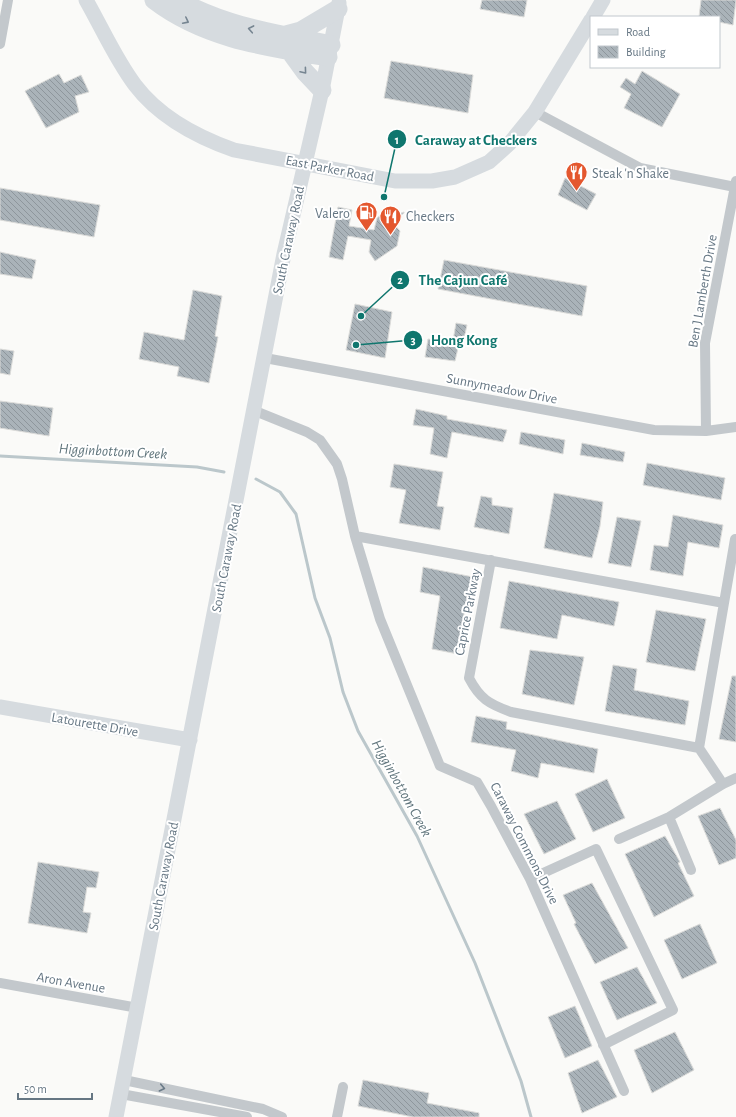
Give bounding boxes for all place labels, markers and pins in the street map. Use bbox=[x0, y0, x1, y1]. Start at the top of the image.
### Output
callout: Caraway at Checkers bbox=[387, 126, 545, 153]
restaurant icon: Steak 'n Shake bbox=[564, 160, 590, 193]
place label: Steak 'n Shake bbox=[592, 167, 669, 181]
fuel station icon: Valero bbox=[353, 200, 379, 233]
restaurant icon: Checkers bbox=[377, 203, 403, 236]
place label: Valero bbox=[315, 207, 350, 221]
place label: Checkers bbox=[406, 210, 455, 224]
callout: The Cajun Café bbox=[390, 266, 515, 293]
callout: Hong Kong bbox=[403, 326, 505, 353]

